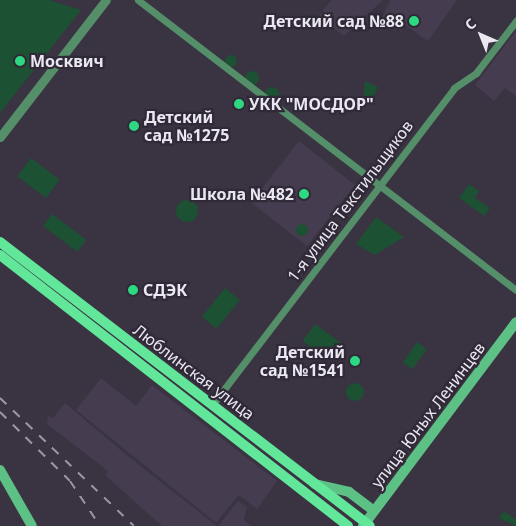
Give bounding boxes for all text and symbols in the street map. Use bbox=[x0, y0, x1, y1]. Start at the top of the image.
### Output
north arrow bbox=[456, 10, 506, 60]
place label: Детский сад №88 bbox=[263, 11, 404, 31]
text: С bbox=[460, 14, 480, 34]
marker: Детский сад №88 bbox=[408, 15, 420, 27]
place label: Москвич bbox=[30, 51, 104, 71]
marker: Москвич bbox=[14, 55, 26, 67]
place label: УКК "МОСДОР" bbox=[249, 94, 374, 114]
marker: УКК "МОСДОР" bbox=[233, 98, 245, 110]
place label: Детский сад №1275 bbox=[144, 107, 229, 145]
street label: 1-я улица Текстильщиков bbox=[283, 117, 417, 285]
marker: Детский сад №1275 bbox=[128, 120, 140, 132]
place label: Школа №482 bbox=[190, 184, 294, 204]
marker: Школа №482 bbox=[298, 188, 310, 200]
place label: СДЭК bbox=[143, 280, 187, 300]
marker: СДЭК bbox=[127, 284, 139, 296]
street label: Люблинская улица bbox=[130, 320, 258, 424]
street label: улица Юных Ленинцев bbox=[367, 339, 489, 491]
place label: Детский сад №1541 bbox=[260, 342, 345, 380]
marker: Детский сад №1541 bbox=[349, 355, 361, 367]

